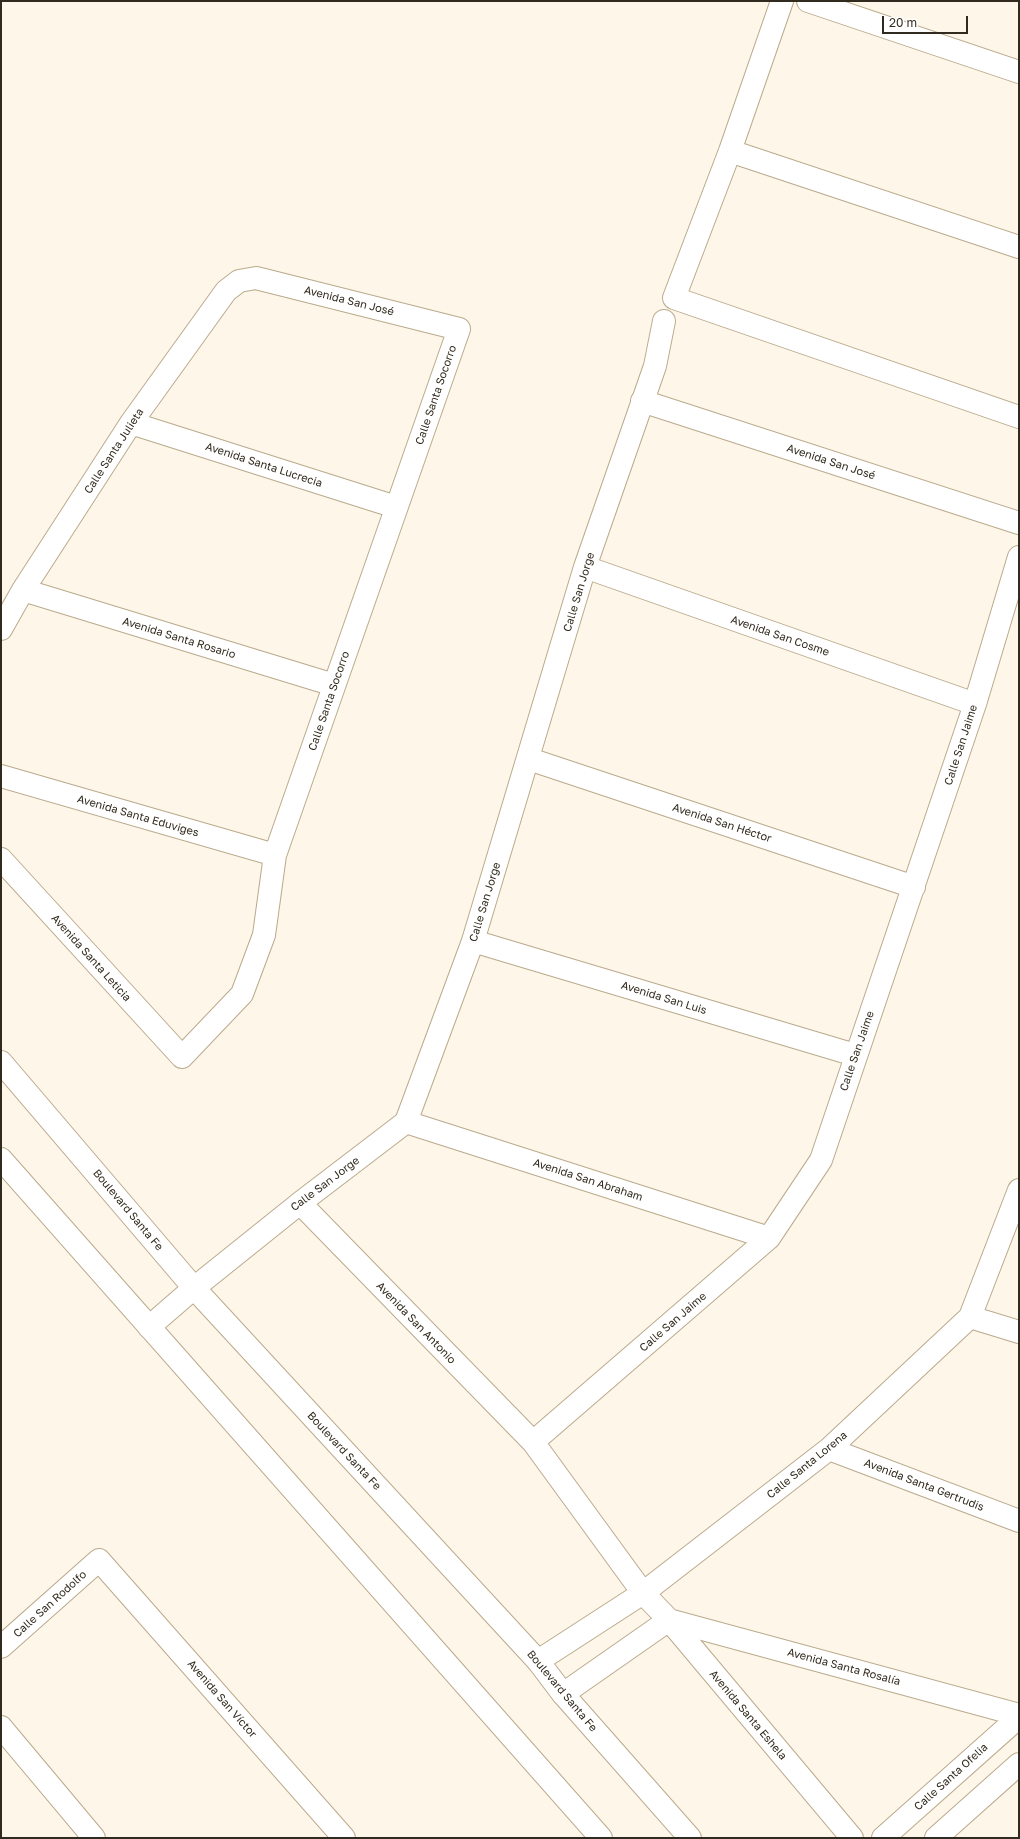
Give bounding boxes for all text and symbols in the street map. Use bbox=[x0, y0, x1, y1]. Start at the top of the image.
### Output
scale bar bbox=[884, 8, 970, 34]
text: 20 m bbox=[889, 15, 917, 30]
street label: Avenida San José bbox=[303, 283, 395, 319]
street label: Calle Santa Socorro bbox=[413, 344, 459, 446]
street label: Calle Santa Julieta bbox=[81, 406, 147, 496]
street label: Avenida Santa Lucrecia bbox=[204, 440, 324, 490]
street label: Avenida San José bbox=[785, 441, 877, 483]
street label: Calle San Jorge bbox=[561, 551, 597, 633]
street label: Avenida San Cosme bbox=[729, 613, 831, 659]
street label: Avenida Santa Rosario bbox=[121, 614, 237, 662]
street label: Calle Santa Socorro bbox=[306, 650, 352, 752]
street label: Calle San Jaime bbox=[942, 703, 980, 787]
street label: Avenida Santa Eduviges bbox=[76, 792, 200, 840]
street label: Avenida San Héctor bbox=[671, 801, 773, 845]
street label: Calle San Jorge bbox=[467, 861, 503, 943]
street label: Avenida Santa Leticia bbox=[48, 912, 134, 1004]
street label: Avenida San Luis bbox=[620, 979, 708, 1017]
street label: Calle San Jaime bbox=[837, 1009, 877, 1093]
street label: Calle San Jorge bbox=[288, 1154, 362, 1214]
street label: Avenida San Abraham bbox=[532, 1156, 644, 1204]
street label: Boulevard Santa Fe bbox=[90, 1167, 166, 1253]
street label: Avenida San Antonio bbox=[374, 1279, 458, 1367]
street label: Calle San Jaime bbox=[637, 1289, 709, 1355]
street label: Boulevard Santa Fe bbox=[304, 1409, 384, 1493]
street label: Calle Santa Lorena bbox=[764, 1429, 850, 1501]
street label: Avenida Santa Gertrudis bbox=[862, 1456, 986, 1514]
street label: Calle San Rodolfo bbox=[11, 1568, 89, 1640]
street label: Avenida Santa Rosalía bbox=[786, 1646, 902, 1688]
street label: Boulevard Santa Fe bbox=[524, 1648, 600, 1734]
street label: Avenida San Víctor bbox=[185, 1657, 259, 1741]
street label: Avenida Santa Eshela bbox=[707, 1667, 789, 1763]
street label: Calle Santa Ofelia bbox=[912, 1741, 990, 1813]

